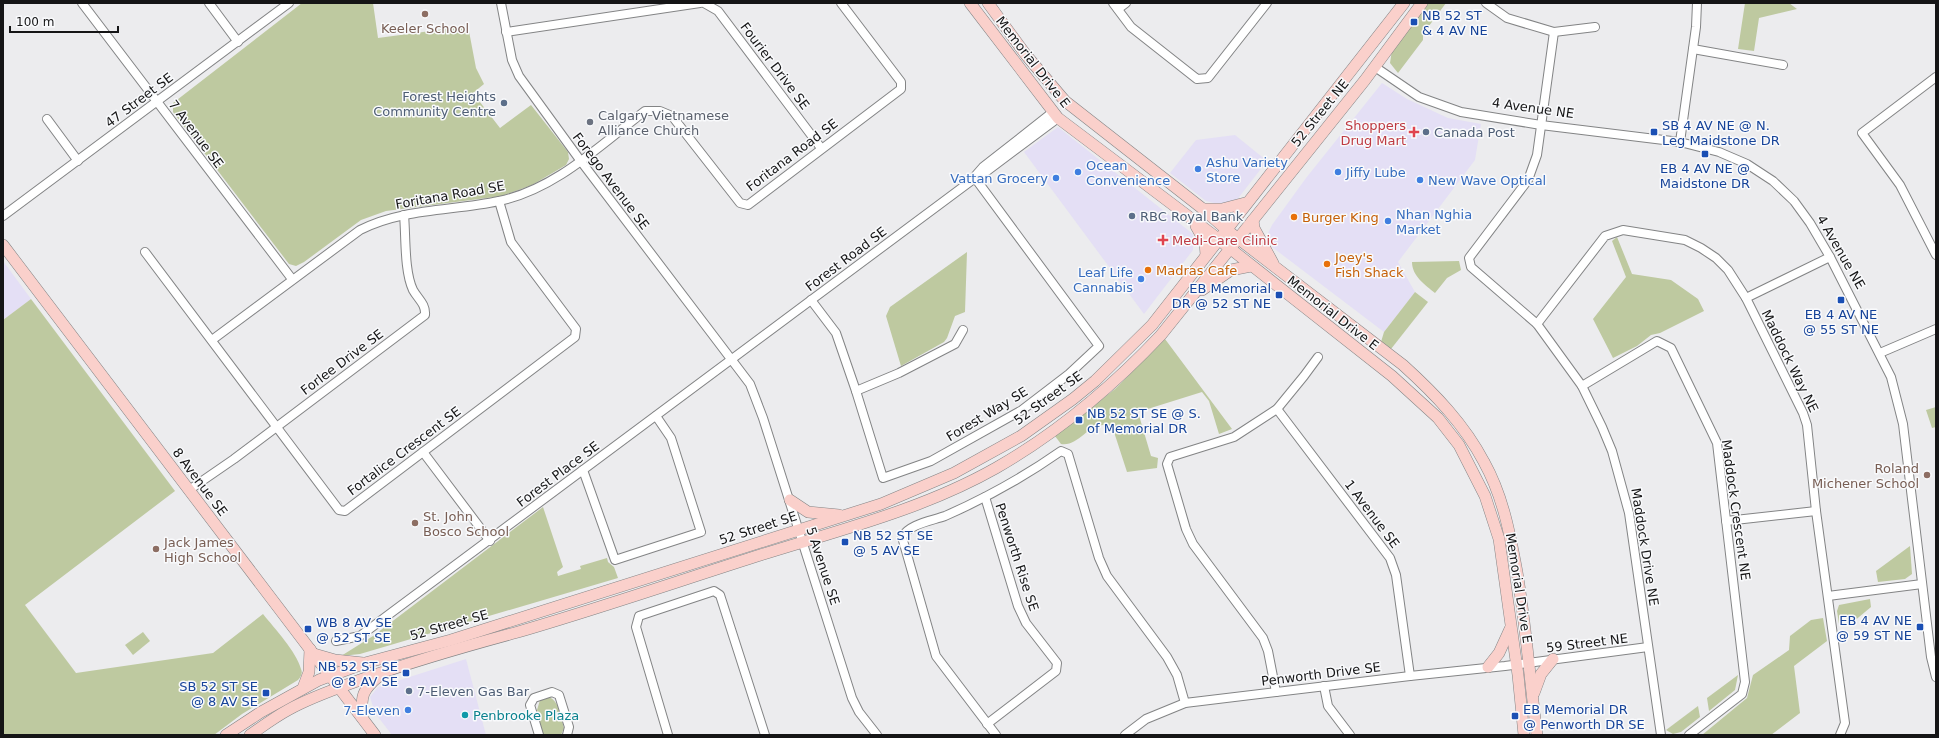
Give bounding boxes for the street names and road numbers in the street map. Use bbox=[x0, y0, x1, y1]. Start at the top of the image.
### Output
street label: Memorial Drive E bbox=[993, 13, 1073, 111]
street label: Fourier Drive SE bbox=[737, 20, 813, 112]
street label: 47 Street SE bbox=[102, 70, 176, 130]
street label: 52 Street NE bbox=[1288, 76, 1352, 150]
street label: 4 Avenue NE bbox=[1491, 95, 1575, 121]
street label: 7 Avenue SE bbox=[166, 97, 226, 171]
street label: Foritana Road SE bbox=[743, 116, 841, 194]
street label: Forego Avenue SE bbox=[570, 130, 652, 232]
street label: Foritana Road SE bbox=[394, 178, 506, 212]
street label: 4 Avenue NE bbox=[1814, 212, 1868, 292]
street label: Forest Road SE bbox=[803, 224, 889, 294]
street label: Memorial Drive E bbox=[1284, 273, 1382, 353]
street label: Maddock Way NE bbox=[1759, 307, 1821, 415]
street label: Forlee Drive SE bbox=[298, 326, 386, 398]
street label: 52 Street SE bbox=[1011, 368, 1085, 428]
street label: Forest Way SE bbox=[944, 384, 1030, 444]
street label: Fortalice Crescent SE bbox=[344, 404, 464, 498]
street label: Forest Place SE bbox=[514, 438, 602, 510]
street label: Maddock Crescent NE bbox=[1719, 439, 1753, 581]
street label: 8 Avenue SE bbox=[170, 445, 230, 519]
street label: 1 Avenue SE bbox=[1342, 477, 1402, 551]
street label: Maddock Drive NE bbox=[1628, 487, 1662, 607]
street label: Penworth Rise SE bbox=[992, 501, 1042, 613]
street label: 52 Street SE bbox=[717, 508, 799, 548]
street label: 5 Avenue SE bbox=[803, 525, 843, 607]
street label: Memorial Drive E bbox=[1503, 532, 1535, 644]
street label: 52 Street SE bbox=[408, 607, 490, 643]
street label: 59 Street NE bbox=[1545, 631, 1629, 655]
street label: Penworth Drive SE bbox=[1260, 659, 1382, 689]

